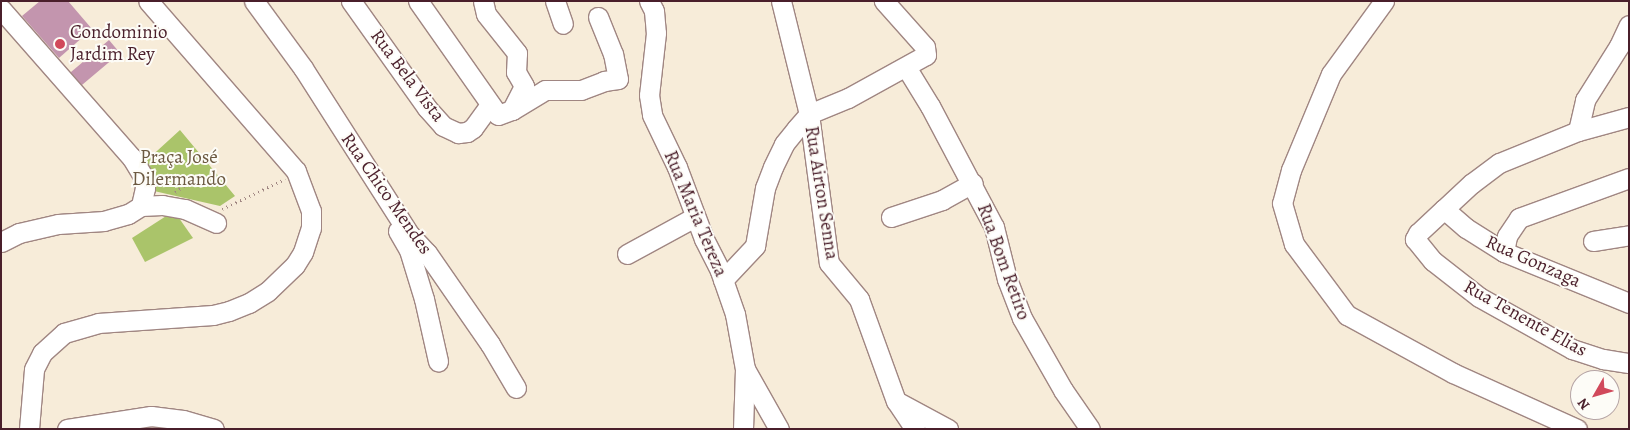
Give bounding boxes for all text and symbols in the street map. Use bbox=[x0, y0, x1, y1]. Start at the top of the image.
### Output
place label: Condominio Jardim Rey bbox=[70, 22, 167, 66]
street label: Rua Bela Vista bbox=[365, 25, 449, 127]
marker: Condominio Jardim Rey bbox=[54, 38, 66, 50]
street label: Rua Airton Senna bbox=[799, 125, 843, 261]
street label: Rua Chico Mendes bbox=[336, 129, 436, 259]
park label: Praça José Dilermando bbox=[132, 147, 226, 191]
street label: Rua Maria Tereza bbox=[658, 147, 732, 281]
street label: Rua Bom Retiro bbox=[971, 201, 1035, 323]
street label: Rua Gonzaga bbox=[1482, 231, 1584, 293]
street label: Rua Tenente Elias bbox=[1459, 276, 1591, 362]
north arrow bbox=[1570, 370, 1620, 420]
text: N bbox=[1573, 394, 1594, 414]

